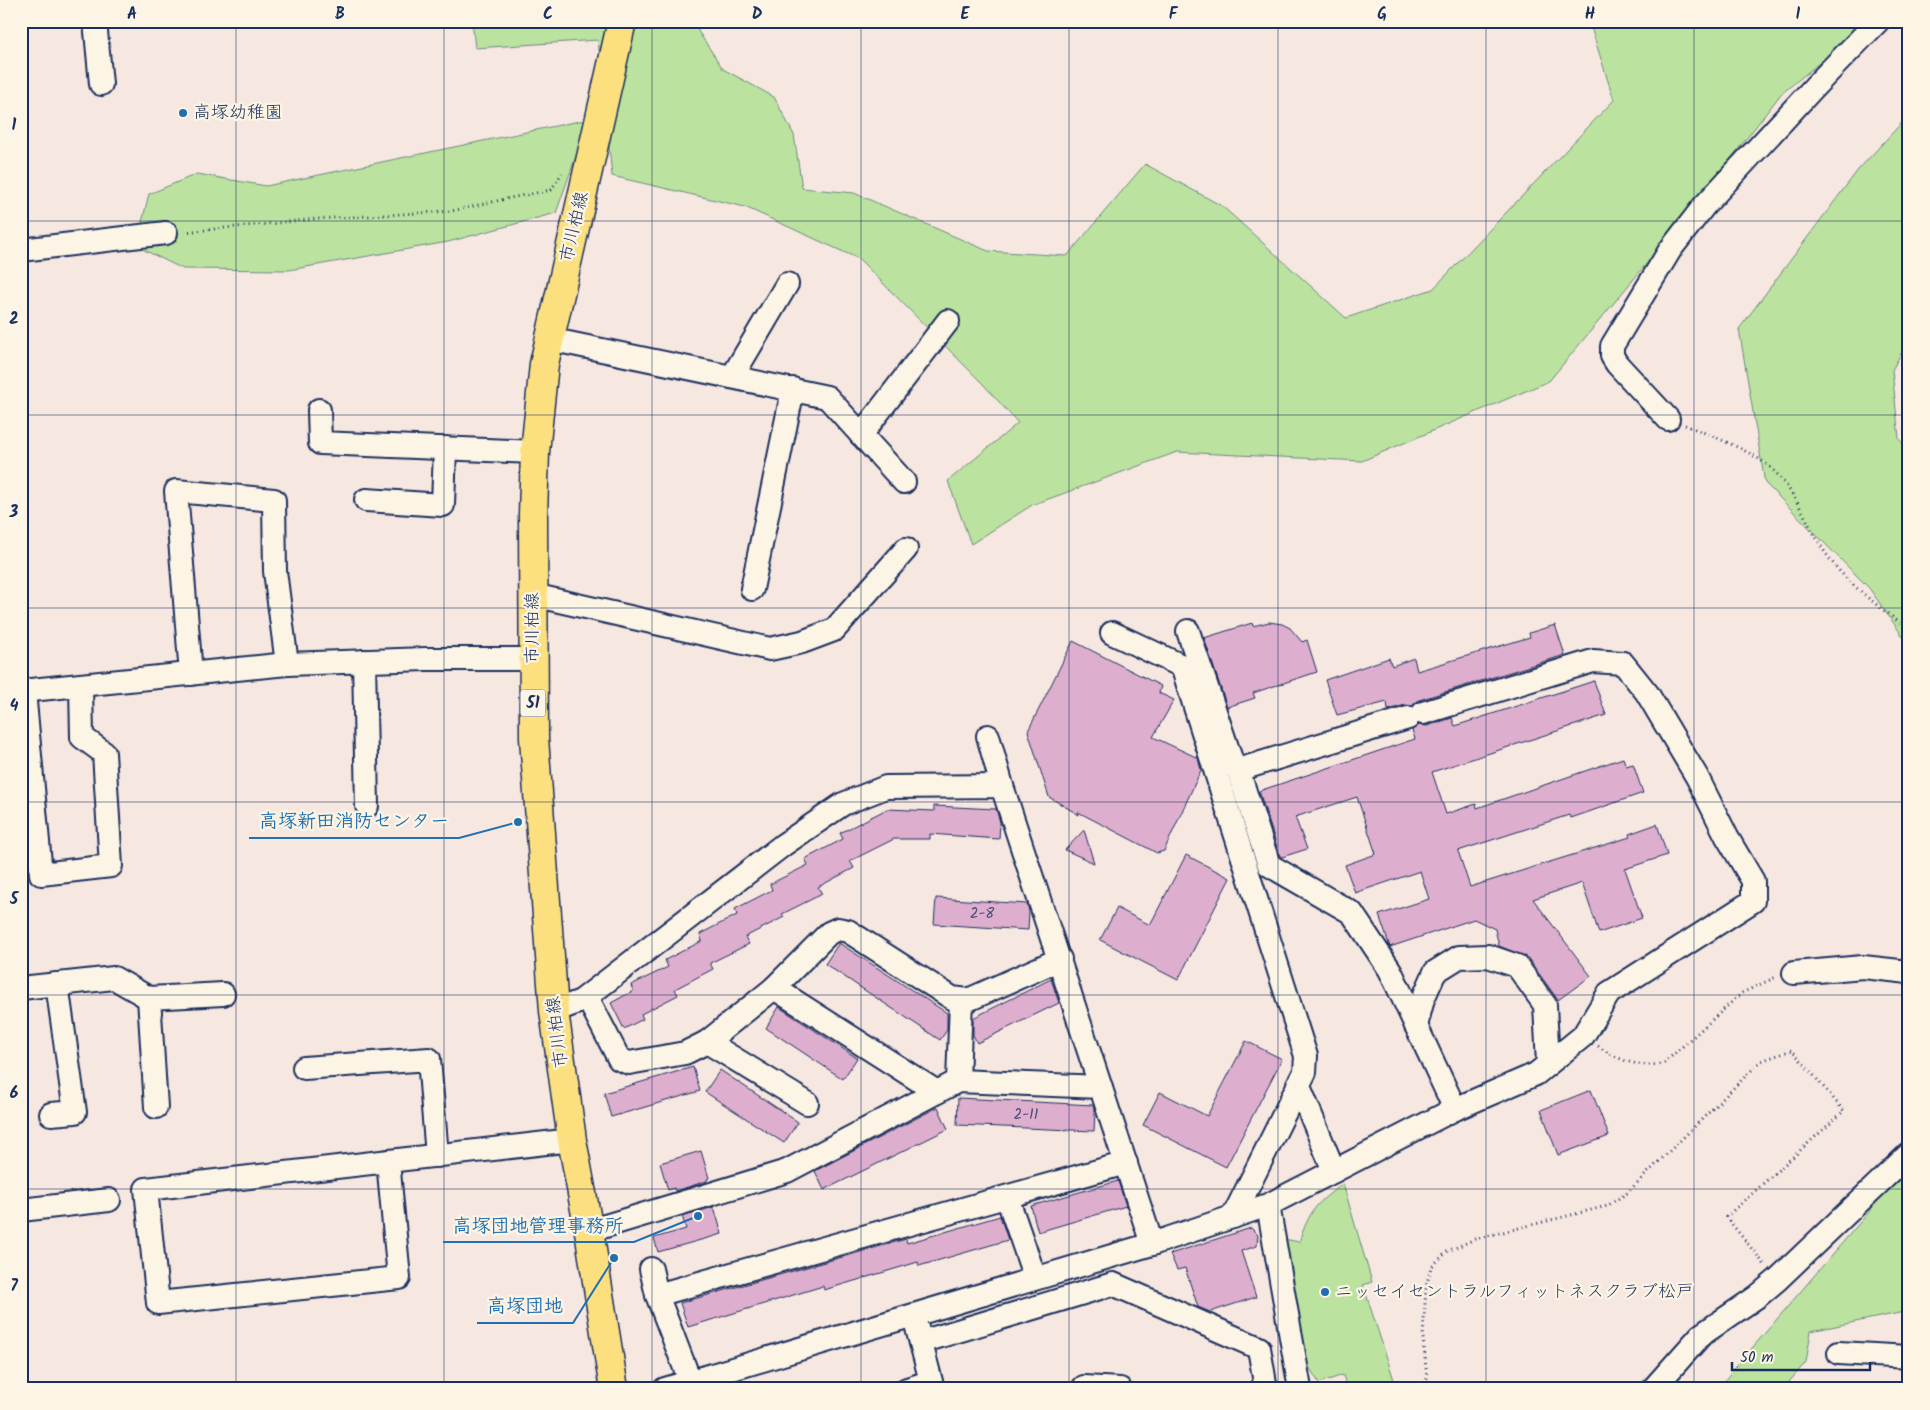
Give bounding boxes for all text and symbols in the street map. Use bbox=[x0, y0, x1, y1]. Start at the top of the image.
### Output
text: A bbox=[127, 2, 137, 27]
text: B bbox=[335, 2, 345, 27]
text: C bbox=[543, 2, 553, 27]
text: D bbox=[752, 2, 763, 27]
text: E bbox=[961, 2, 971, 27]
text: F bbox=[1169, 2, 1179, 27]
text: G bbox=[1377, 2, 1387, 27]
text: H bbox=[1585, 2, 1595, 27]
text: I bbox=[1796, 2, 1801, 27]
place label: 高塚幼稚園 bbox=[193, 99, 283, 128]
marker: 高塚幼稚園 bbox=[177, 107, 189, 119]
text: 1 bbox=[12, 113, 17, 138]
street label: 市川柏線 bbox=[553, 189, 597, 265]
text: 2 bbox=[9, 307, 19, 332]
text: 3 bbox=[9, 500, 19, 525]
street label: 市川柏線 bbox=[519, 592, 548, 664]
road number: 51 bbox=[520, 690, 546, 716]
text: 4 bbox=[10, 694, 19, 719]
callout: 高塚新田消防センター bbox=[249, 804, 459, 838]
text: 高塚新田消防センター bbox=[259, 807, 449, 837]
text: 5 bbox=[9, 887, 20, 912]
house number: 2-8 bbox=[970, 902, 995, 926]
street label: 市川柏線 bbox=[539, 995, 577, 1069]
text: 6 bbox=[10, 1081, 19, 1106]
house number: 2-11 bbox=[1013, 1103, 1039, 1127]
callout: 高塚団地管理事務所 bbox=[443, 1208, 634, 1242]
text: 高塚団地管理事務所 bbox=[452, 1212, 624, 1242]
text: 7 bbox=[10, 1274, 18, 1299]
place label: ニッセイセントラルフィットネスクラブ松戸 bbox=[1335, 1278, 1694, 1307]
marker: ニッセイセントラルフィットネスクラブ松戸 bbox=[1319, 1286, 1331, 1298]
callout: 高塚団地 bbox=[477, 1289, 573, 1323]
text: 高塚団地 bbox=[487, 1292, 563, 1322]
scale bar bbox=[1732, 1340, 1870, 1372]
text: 50 m bbox=[1740, 1346, 1774, 1370]

